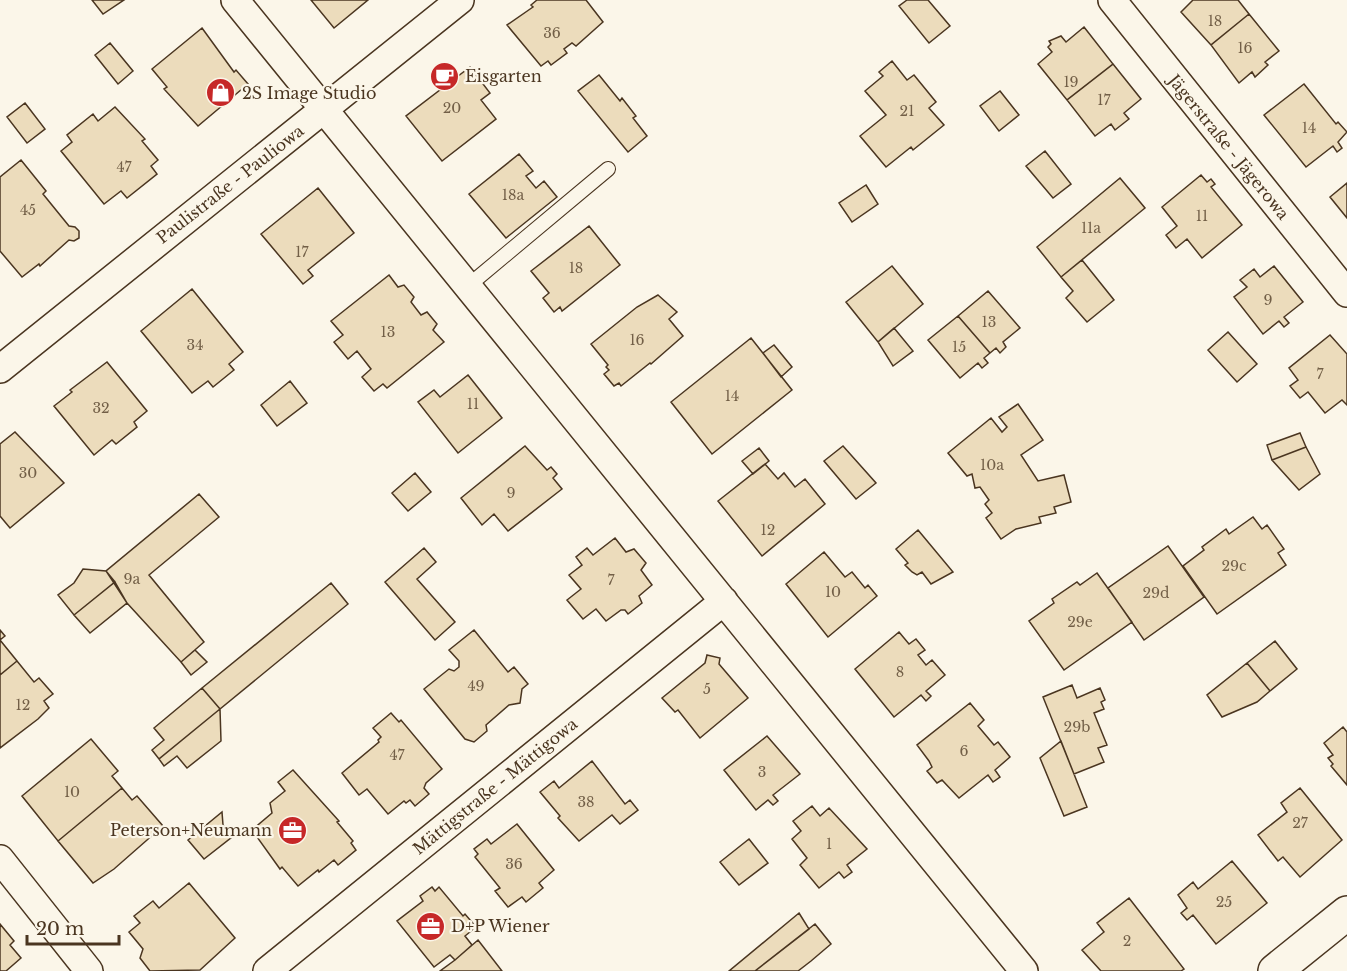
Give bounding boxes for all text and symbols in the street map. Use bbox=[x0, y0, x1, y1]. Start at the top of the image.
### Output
house number: 18 bbox=[1208, 12, 1222, 30]
house number: 36 bbox=[543, 24, 561, 42]
house number: 16 bbox=[1237, 39, 1253, 57]
cafe icon: Eisgarten bbox=[428, 60, 460, 92]
place label: Eisgarten bbox=[465, 66, 542, 86]
street label: Jägerstraße - Jägerowa bbox=[1163, 69, 1294, 224]
house number: 19 bbox=[1063, 73, 1079, 91]
shop icon: 2S Image Studio bbox=[205, 77, 237, 109]
place label: 2S Image Studio bbox=[242, 83, 376, 103]
house number: 17 bbox=[1097, 91, 1112, 109]
house number: 20 bbox=[443, 99, 461, 117]
house number: 21 bbox=[900, 102, 914, 120]
house number: 14 bbox=[1302, 119, 1316, 137]
street label: Paulistraße - Pauliowa bbox=[153, 120, 308, 248]
house number: 47 bbox=[116, 158, 133, 176]
house number: 18a bbox=[502, 186, 524, 204]
house number: 45 bbox=[20, 201, 36, 219]
house number: 11 bbox=[1196, 207, 1208, 225]
house number: 11a bbox=[1081, 219, 1101, 237]
house number: 17 bbox=[295, 243, 310, 261]
house number: 18 bbox=[569, 259, 583, 277]
house number: 9 bbox=[1263, 291, 1273, 309]
house number: 13 bbox=[982, 313, 996, 331]
house number: 13 bbox=[381, 323, 395, 341]
house number: 16 bbox=[629, 331, 645, 349]
house number: 34 bbox=[187, 336, 203, 354]
house number: 15 bbox=[952, 338, 966, 356]
house number: 7 bbox=[1316, 365, 1324, 383]
house number: 14 bbox=[725, 387, 739, 405]
house number: 11 bbox=[467, 395, 479, 413]
house number: 32 bbox=[92, 399, 110, 417]
house number: 10a bbox=[980, 456, 1004, 474]
house number: 30 bbox=[19, 464, 37, 482]
house number: 9 bbox=[506, 484, 516, 502]
house number: 12 bbox=[761, 521, 775, 539]
house number: 29c bbox=[1221, 557, 1247, 575]
house number: 9a bbox=[124, 570, 141, 588]
house number: 7 bbox=[607, 571, 615, 589]
house number: 10 bbox=[825, 583, 841, 601]
house number: 29d bbox=[1142, 584, 1170, 602]
house number: 29e bbox=[1067, 613, 1093, 631]
house number: 8 bbox=[896, 663, 904, 681]
house number: 49 bbox=[467, 677, 485, 695]
house number: 5 bbox=[703, 680, 711, 698]
house number: 12 bbox=[16, 696, 30, 714]
street label: Mättigstraße - Mättigowa bbox=[409, 713, 581, 859]
house number: 29b bbox=[1064, 718, 1090, 736]
house number: 6 bbox=[959, 742, 969, 760]
house number: 47 bbox=[389, 746, 406, 764]
house number: 3 bbox=[758, 763, 766, 781]
house number: 10 bbox=[64, 783, 80, 801]
house number: 38 bbox=[577, 793, 595, 811]
office icon: Peterson+Neumann bbox=[277, 814, 309, 846]
house number: 27 bbox=[1292, 814, 1309, 832]
place label: Peterson+Neumann bbox=[110, 820, 272, 840]
house number: 1 bbox=[826, 835, 832, 853]
house number: 36 bbox=[505, 855, 523, 873]
house number: 25 bbox=[1216, 893, 1232, 911]
scale bar bbox=[27, 908, 118, 946]
office icon: D+P Wiener bbox=[414, 910, 446, 942]
place label: D+P Wiener bbox=[451, 916, 550, 936]
text: 20 m bbox=[36, 918, 84, 940]
house number: 2 bbox=[1123, 932, 1131, 950]

